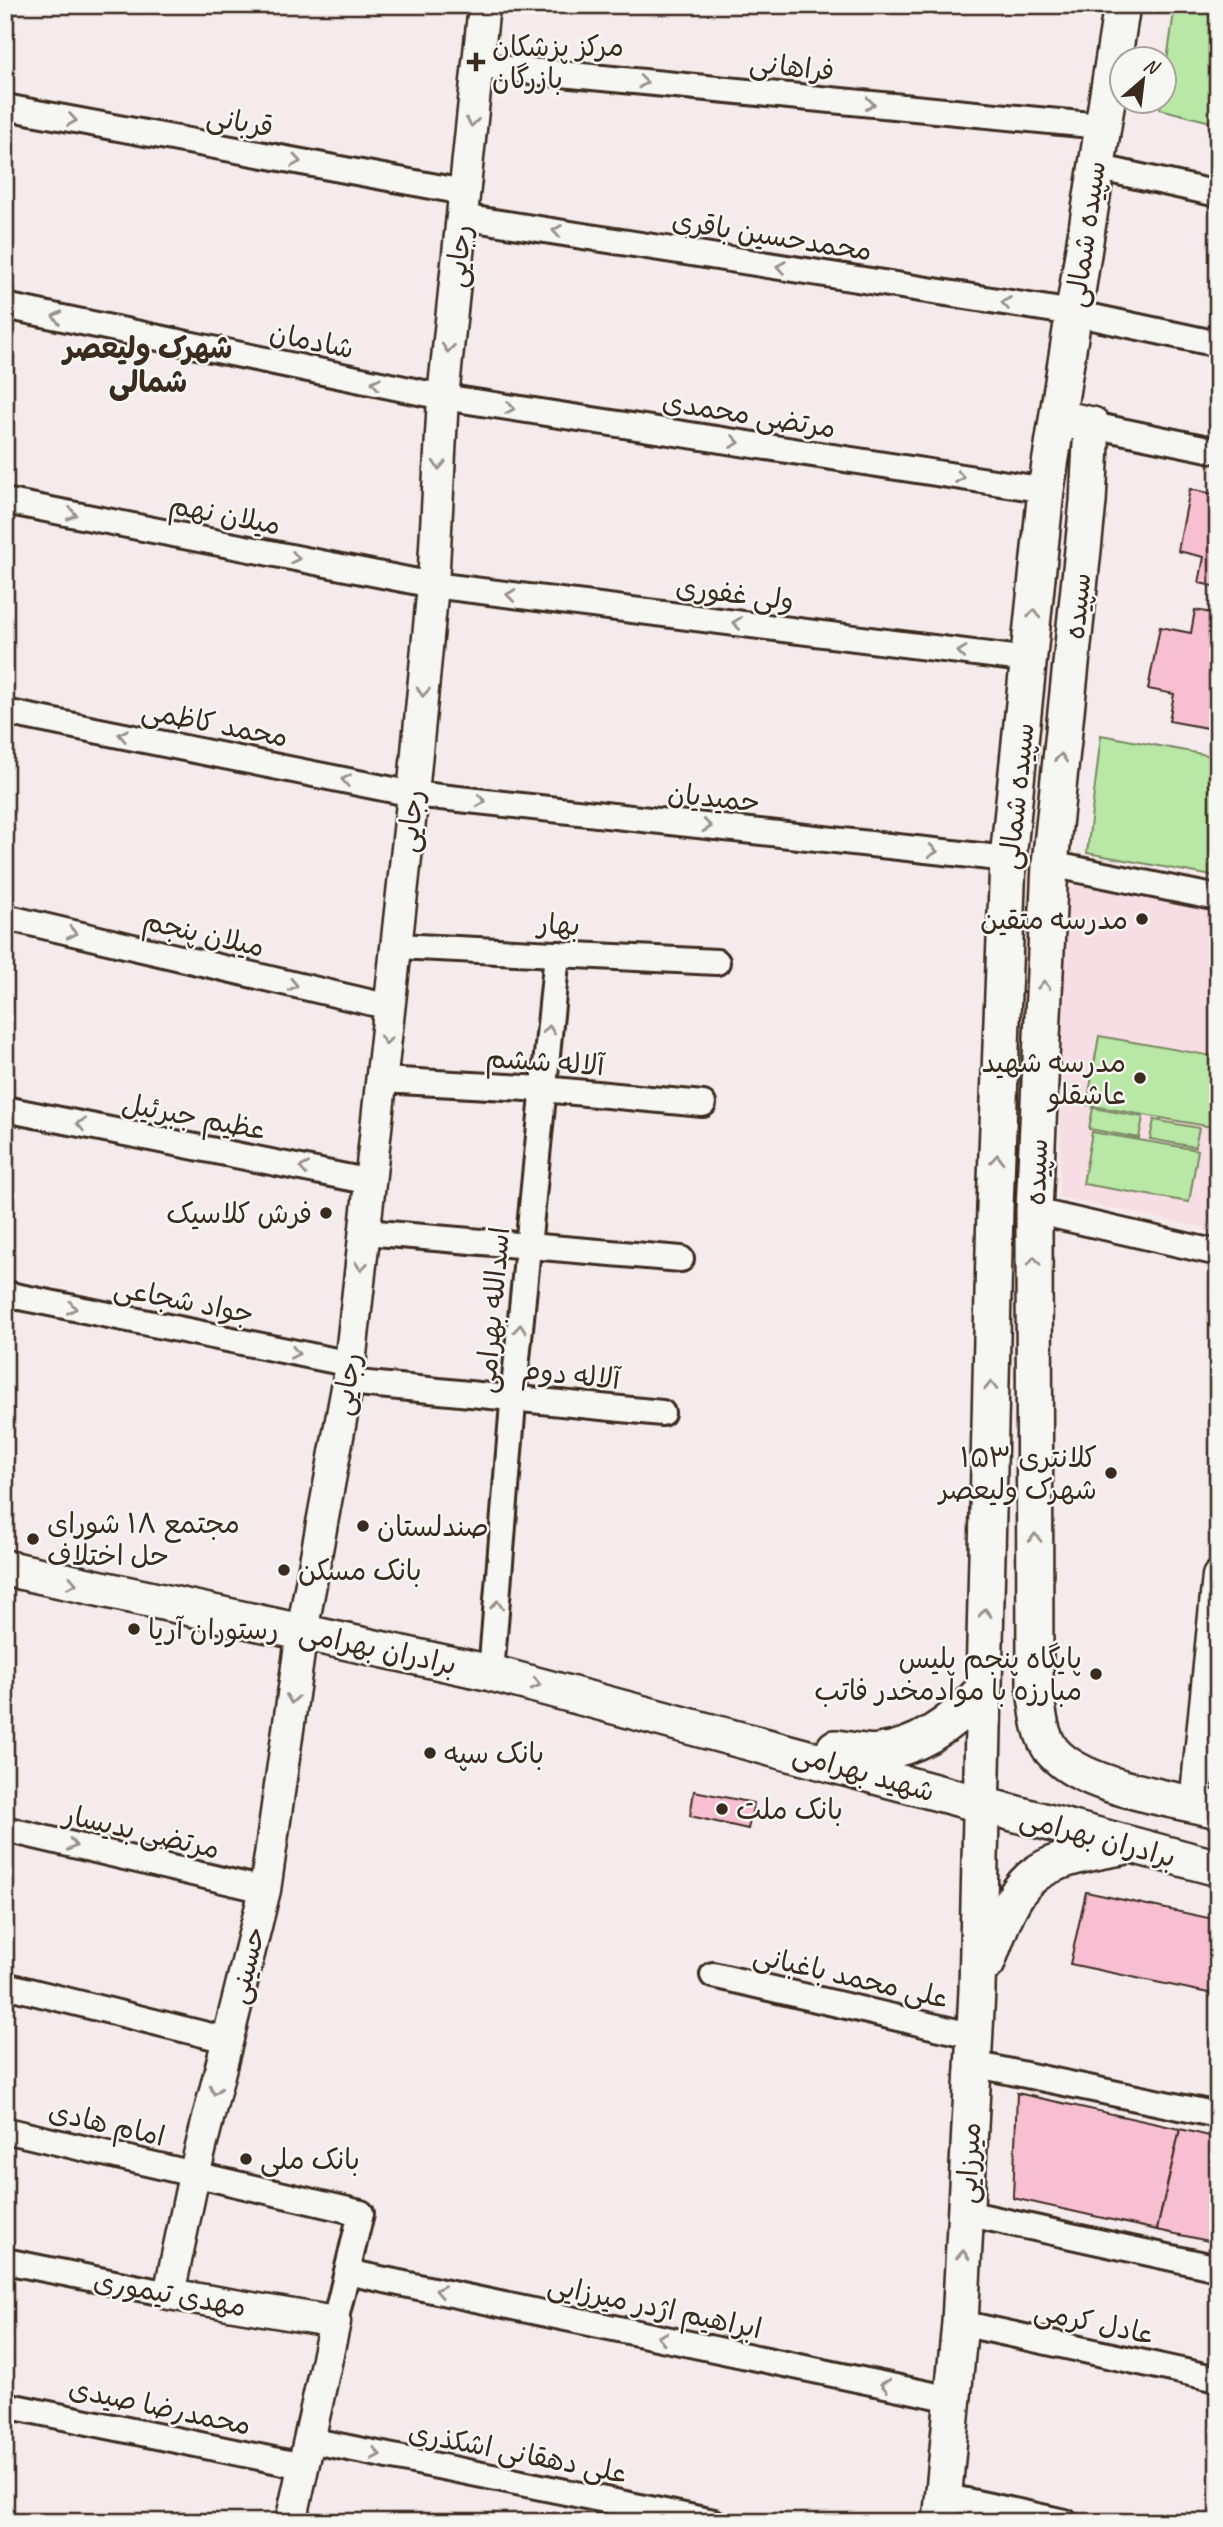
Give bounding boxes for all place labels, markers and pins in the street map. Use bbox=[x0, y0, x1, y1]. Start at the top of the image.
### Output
place label: مرکز پزشکان بازرگان bbox=[492, 29, 624, 96]
marker: مرکز پزشکان بازرگان bbox=[466, 52, 486, 72]
place label: مدرسه متقین bbox=[980, 902, 1128, 937]
marker: مدرسه متقین bbox=[1134, 911, 1150, 927]
place label: مدرسه شهید عاشقلو bbox=[981, 1045, 1126, 1113]
marker: مدرسه شهید عاشقلو bbox=[1132, 1070, 1148, 1086]
place label: فرش کلاسیک bbox=[166, 1196, 312, 1231]
marker: فرش کلاسیک bbox=[318, 1205, 334, 1221]
place label: کلانتری ۱۵۳ شهرک ولیعصر bbox=[937, 1440, 1097, 1507]
marker: کلانتری ۱۵۳ شهرک ولیعصر bbox=[1103, 1465, 1119, 1481]
place label: مجتمع ۱۸ شورای حل اختلاف bbox=[47, 1506, 240, 1573]
place label: صندلستان bbox=[377, 1509, 489, 1544]
marker: صندلستان bbox=[355, 1518, 371, 1534]
marker: مجتمع ۱۸ شورای حل اختلاف bbox=[25, 1531, 41, 1547]
place label: بانک مسکن bbox=[298, 1553, 422, 1588]
marker: بانک مسکن bbox=[276, 1562, 292, 1578]
place label: رستوران آریا bbox=[148, 1612, 279, 1648]
marker: رستوران آریا bbox=[126, 1621, 142, 1637]
place label: پایگاه پنجم پلیس مبارزه با موادمخدر فاتب bbox=[814, 1641, 1082, 1708]
marker: پایگاه پنجم پلیس مبارزه با موادمخدر فاتب bbox=[1088, 1666, 1104, 1682]
place label: بانک سپه bbox=[444, 1736, 544, 1772]
marker: بانک سپه bbox=[422, 1745, 438, 1761]
place label: بانک ملت bbox=[736, 1792, 843, 1827]
marker: بانک ملت bbox=[714, 1801, 730, 1817]
place label: بانک ملی bbox=[260, 2142, 360, 2177]
marker: بانک ملی bbox=[238, 2151, 254, 2167]

